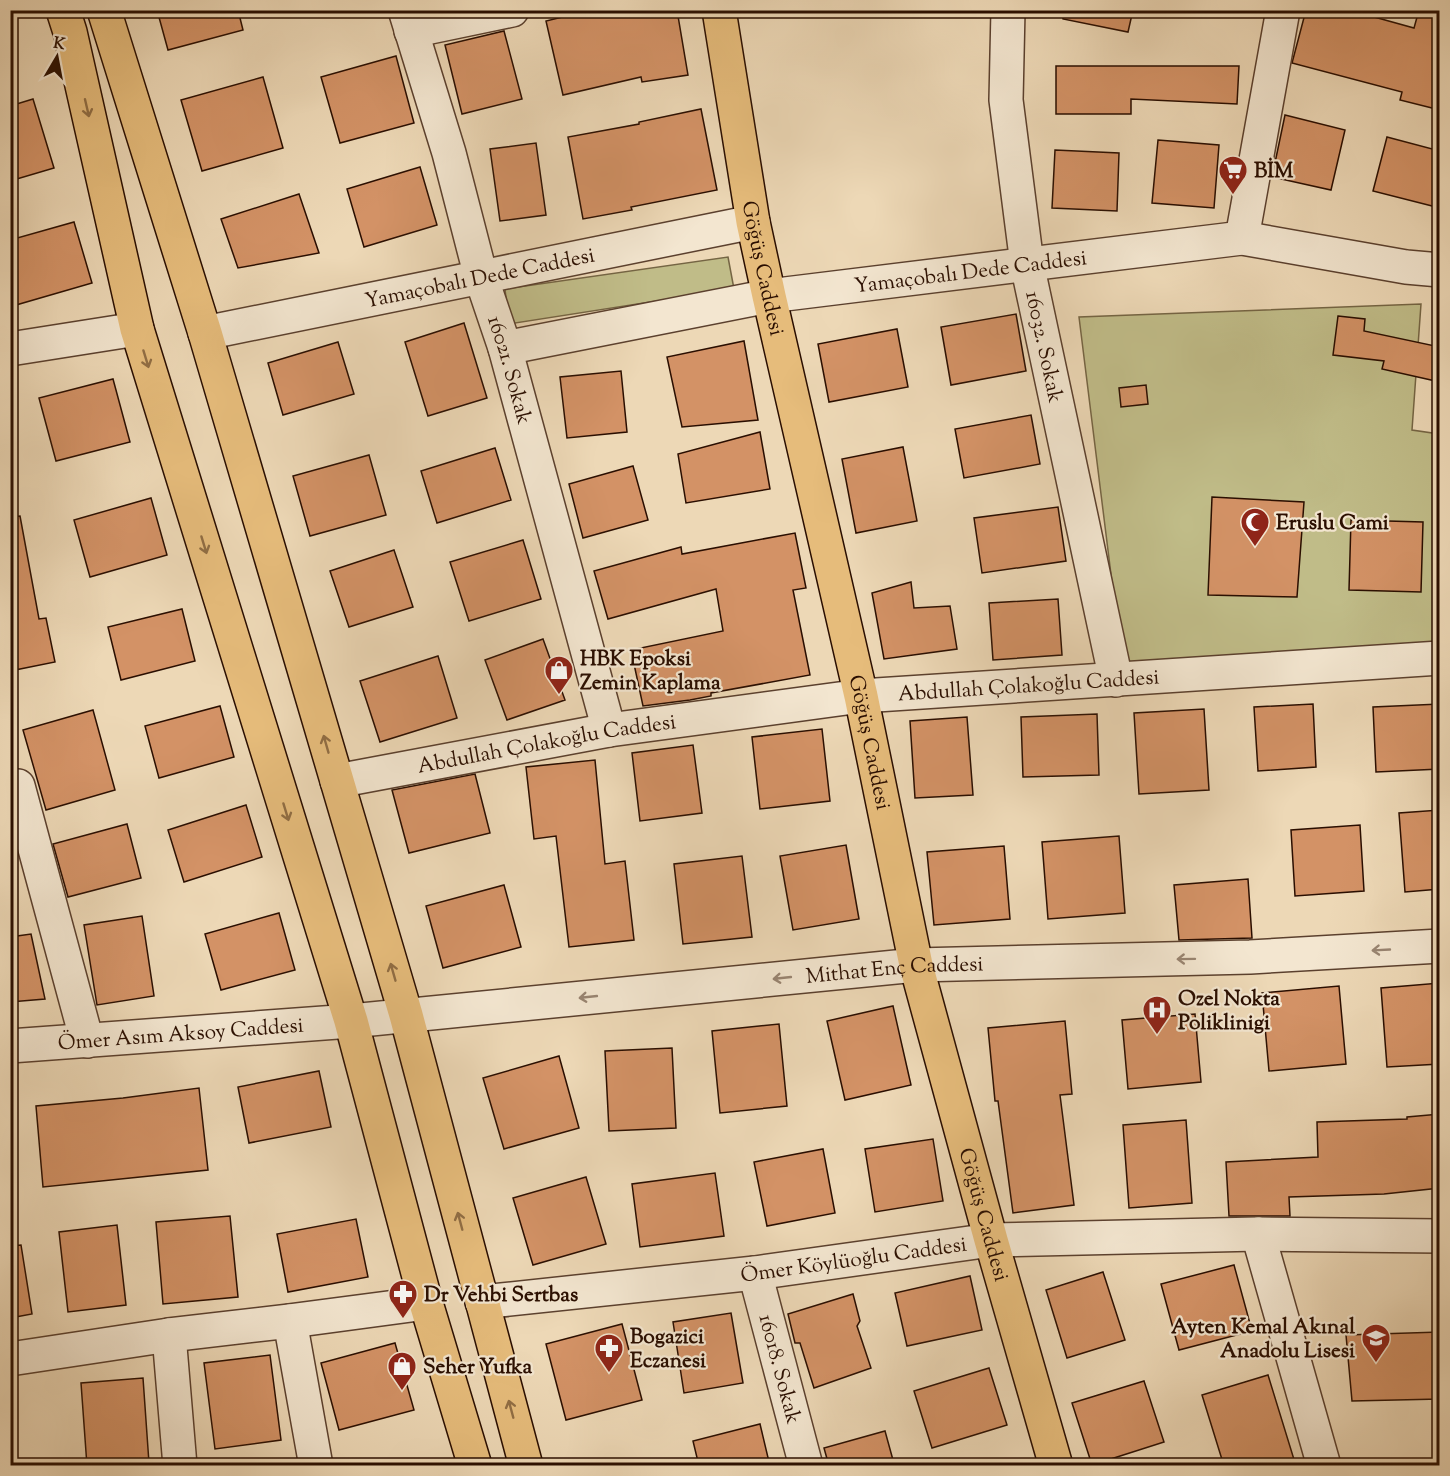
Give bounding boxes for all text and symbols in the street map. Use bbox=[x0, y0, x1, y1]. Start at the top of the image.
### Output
north arrow bbox=[27, 27, 87, 87]
text: K bbox=[51, 32, 67, 57]
one-way arrow bbox=[82, 98, 93, 117]
supermarket icon: BİM bbox=[1217, 154, 1249, 196]
place label: BİM bbox=[1254, 157, 1294, 187]
street label: Göğüş Caddesi bbox=[733, 199, 791, 339]
street label: Yamaçobalı Dede Caddesi bbox=[362, 241, 598, 317]
street label: Yamaçobalı Dede Caddesi bbox=[853, 244, 1089, 302]
street label: 16032. Sokak bbox=[1016, 289, 1069, 406]
street label: 16021. Sokak bbox=[478, 312, 538, 428]
one-way arrow bbox=[141, 349, 152, 368]
mosque icon: Eruslu Cami bbox=[1239, 506, 1271, 548]
place label: Eruslu Cami bbox=[1276, 509, 1389, 539]
one-way arrow bbox=[199, 536, 210, 555]
place label: HBK Epoksi Zemin Kaplama bbox=[580, 645, 721, 699]
shop icon: HBK Epoksi Zemin Kaplama bbox=[543, 654, 575, 696]
street label: Abdullah Çolakoğlu Caddesi bbox=[897, 663, 1160, 711]
street label: Göğüş Caddesi bbox=[840, 672, 897, 813]
street label: Abdullah Çolakoğlu Caddesi bbox=[415, 708, 678, 783]
one-way arrow bbox=[320, 735, 331, 754]
one-way arrow bbox=[282, 802, 293, 821]
one-way arrow bbox=[1372, 944, 1392, 955]
street label: Mithat Enç Caddesi bbox=[805, 950, 984, 993]
one-way arrow bbox=[1177, 953, 1197, 965]
one-way arrow bbox=[387, 962, 398, 981]
one-way arrow bbox=[773, 973, 793, 984]
place label: Ozel Nokta Poliklinigi bbox=[1178, 985, 1280, 1039]
one-way arrow bbox=[579, 992, 598, 1003]
hospital icon: Ozel Nokta Poliklinigi bbox=[1141, 994, 1173, 1036]
street label: Ömer Asım Aksoy Caddesi bbox=[57, 1012, 305, 1059]
street label: Göğüş Caddesi bbox=[950, 1145, 1015, 1285]
one-way arrow bbox=[454, 1211, 466, 1230]
street label: Ömer Köylüoğlu Caddesi bbox=[739, 1231, 969, 1291]
pharmacy icon: Dr Vehbi Sertbas bbox=[387, 1278, 419, 1320]
place label: Dr Vehbi Sertbas bbox=[424, 1281, 578, 1311]
street label: 16018. Sokak bbox=[750, 1311, 807, 1428]
place label: Ayten Kemal Akınal Anadolu Lisesi bbox=[1171, 1313, 1355, 1367]
school or university icon: Ayten Kemal Akınal Anadolu Lisesi bbox=[1360, 1322, 1392, 1364]
place label: Bogazici Eczanesi bbox=[630, 1323, 706, 1377]
pharmacy icon: Bogazici Eczanesi bbox=[593, 1332, 625, 1374]
shop icon: Seher Yufka bbox=[386, 1350, 418, 1392]
place label: Seher Yufka bbox=[423, 1353, 532, 1383]
one-way arrow bbox=[504, 1400, 516, 1419]

